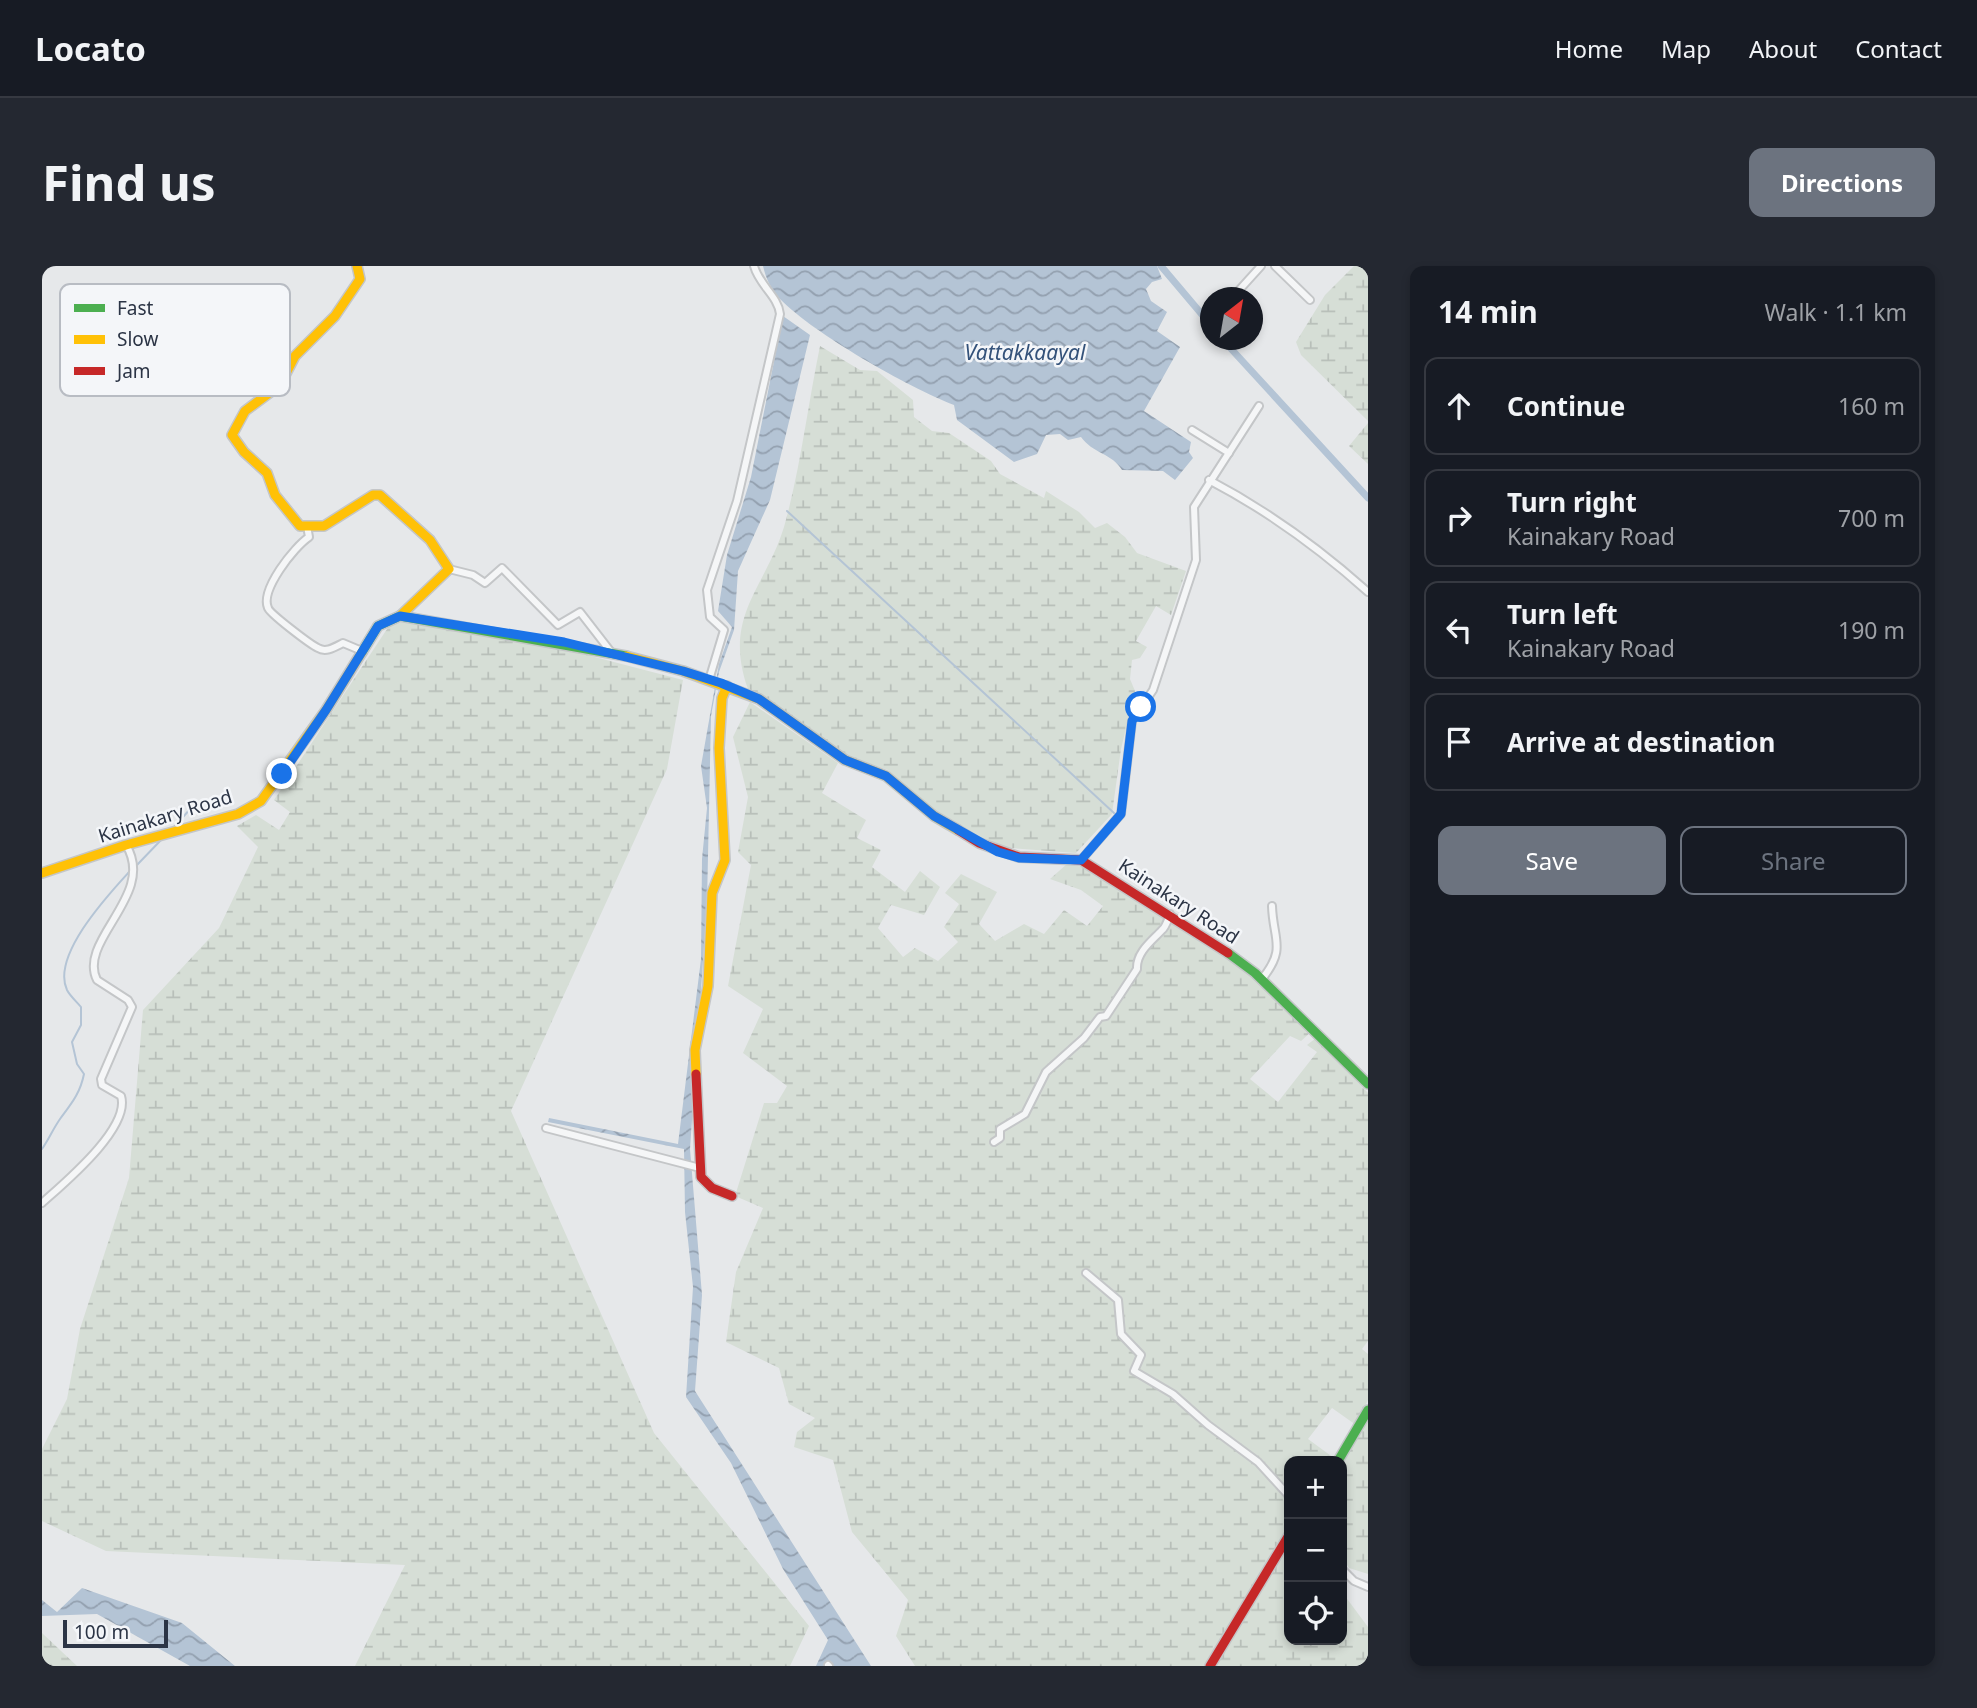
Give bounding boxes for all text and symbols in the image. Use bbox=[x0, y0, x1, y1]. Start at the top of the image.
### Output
text: Locato bbox=[35, 26, 146, 71]
text: Home bbox=[1555, 32, 1623, 65]
text: Map bbox=[1661, 32, 1711, 65]
text: About bbox=[1749, 32, 1817, 65]
text: Contact bbox=[1855, 32, 1942, 65]
button: Directions bbox=[1749, 148, 1935, 217]
text: Find us bbox=[42, 149, 216, 215]
legend bbox=[60, 284, 290, 396]
north arrow bbox=[1200, 287, 1263, 350]
text: 14 min bbox=[1438, 291, 1538, 332]
text: Fast bbox=[117, 295, 154, 321]
text: Walk · 1.1 km bbox=[1765, 296, 1907, 328]
text: Slow bbox=[117, 326, 158, 352]
water label: Vattakkaayal bbox=[965, 338, 1086, 366]
text: Jam bbox=[115, 358, 151, 384]
icon: ahead bbox=[1440, 387, 1478, 425]
text: Continue bbox=[1507, 388, 1625, 424]
text: 160 m bbox=[1838, 390, 1905, 422]
text: Turn right bbox=[1507, 484, 1637, 520]
icon: right bbox=[1440, 499, 1478, 537]
text: 700 m bbox=[1838, 502, 1905, 534]
text: Kainakary Road bbox=[1507, 520, 1675, 552]
text: Turn left bbox=[1507, 596, 1618, 632]
icon: left bbox=[1440, 611, 1478, 649]
text: 190 m bbox=[1838, 614, 1905, 646]
text: Kainakary Road bbox=[1507, 632, 1675, 664]
route start bbox=[1125, 691, 1156, 722]
icon: arrive bbox=[1440, 723, 1478, 761]
text: Arrive at destination bbox=[1507, 724, 1776, 760]
route end bbox=[266, 758, 297, 789]
street label: Kainakary Road bbox=[95, 783, 235, 849]
button: Save bbox=[1438, 826, 1666, 895]
button: Share bbox=[1680, 826, 1907, 895]
street label: Kainakary Road bbox=[1114, 852, 1244, 950]
map controls bbox=[1284, 1456, 1347, 1645]
button: + bbox=[1284, 1456, 1347, 1519]
button: − bbox=[1284, 1519, 1347, 1582]
button: locate bbox=[1284, 1582, 1347, 1645]
scale bar bbox=[63, 1617, 168, 1649]
text: 100 m bbox=[74, 1619, 129, 1645]

